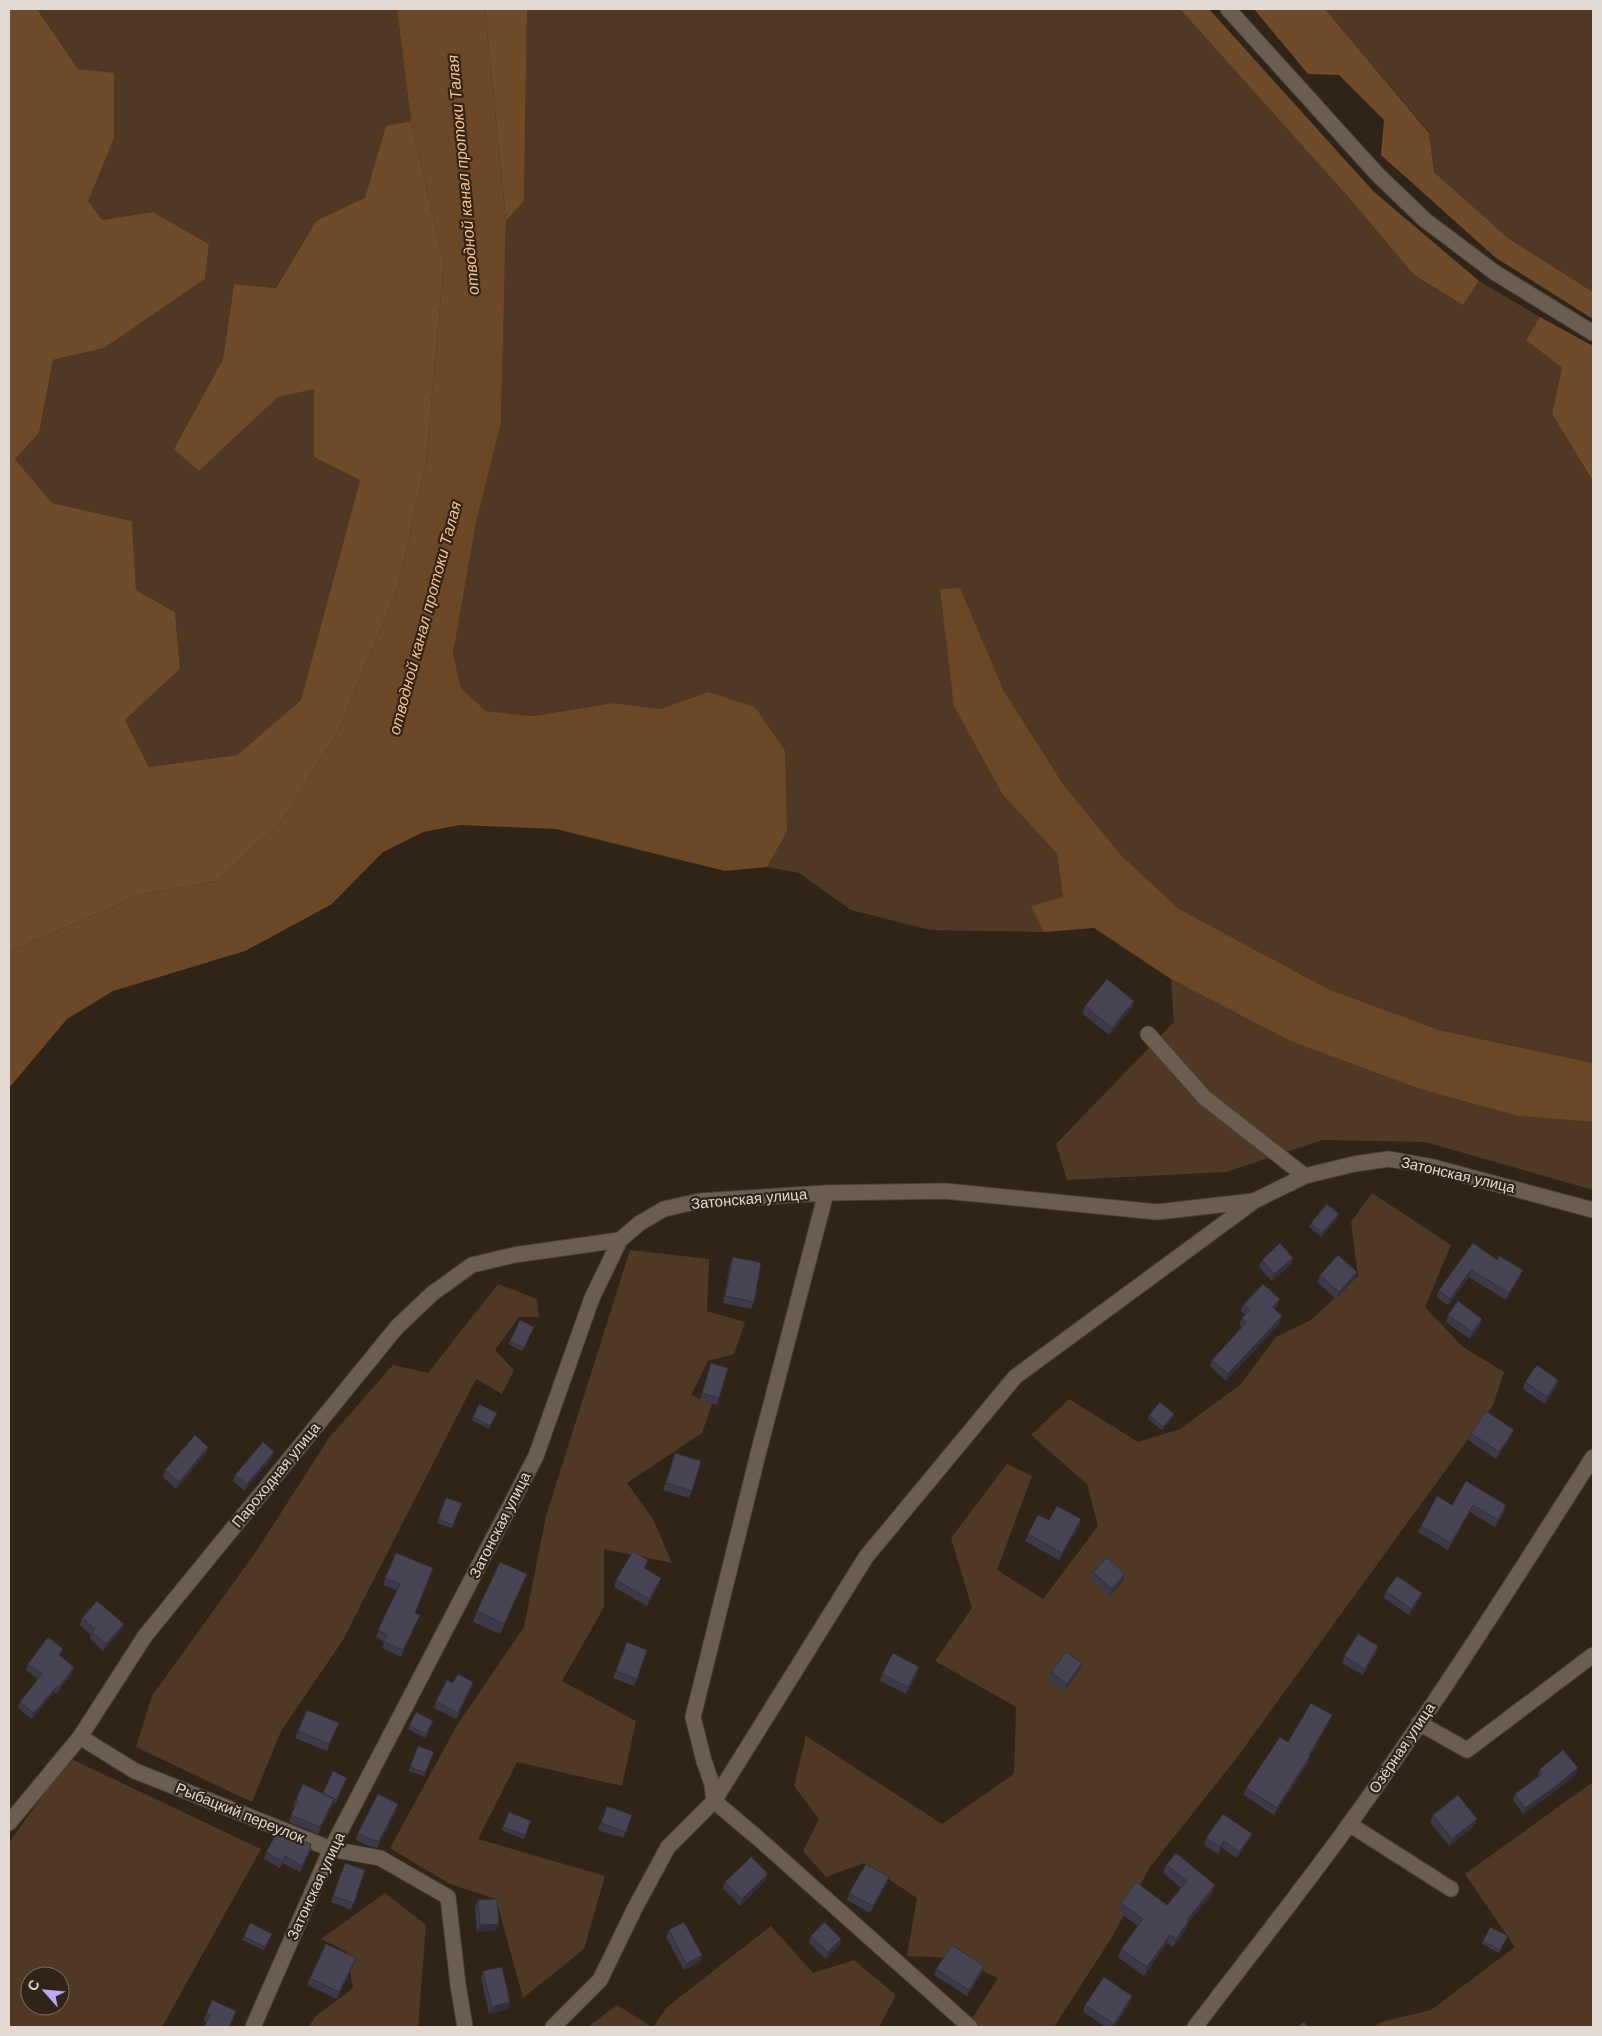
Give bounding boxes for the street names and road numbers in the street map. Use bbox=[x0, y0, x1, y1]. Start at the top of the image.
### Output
street label: Затонская улица bbox=[1399, 1152, 1518, 1198]
street label: Затонская улица bbox=[690, 1184, 809, 1214]
street label: Пароходная улица bbox=[227, 1418, 325, 1532]
street label: Затонская улица bbox=[465, 1468, 536, 1581]
street label: Озёрная улица bbox=[1364, 1698, 1440, 1797]
street label: Рыбацкий переулок bbox=[173, 1778, 308, 1848]
street label: Затонская улица bbox=[282, 1828, 350, 1943]

